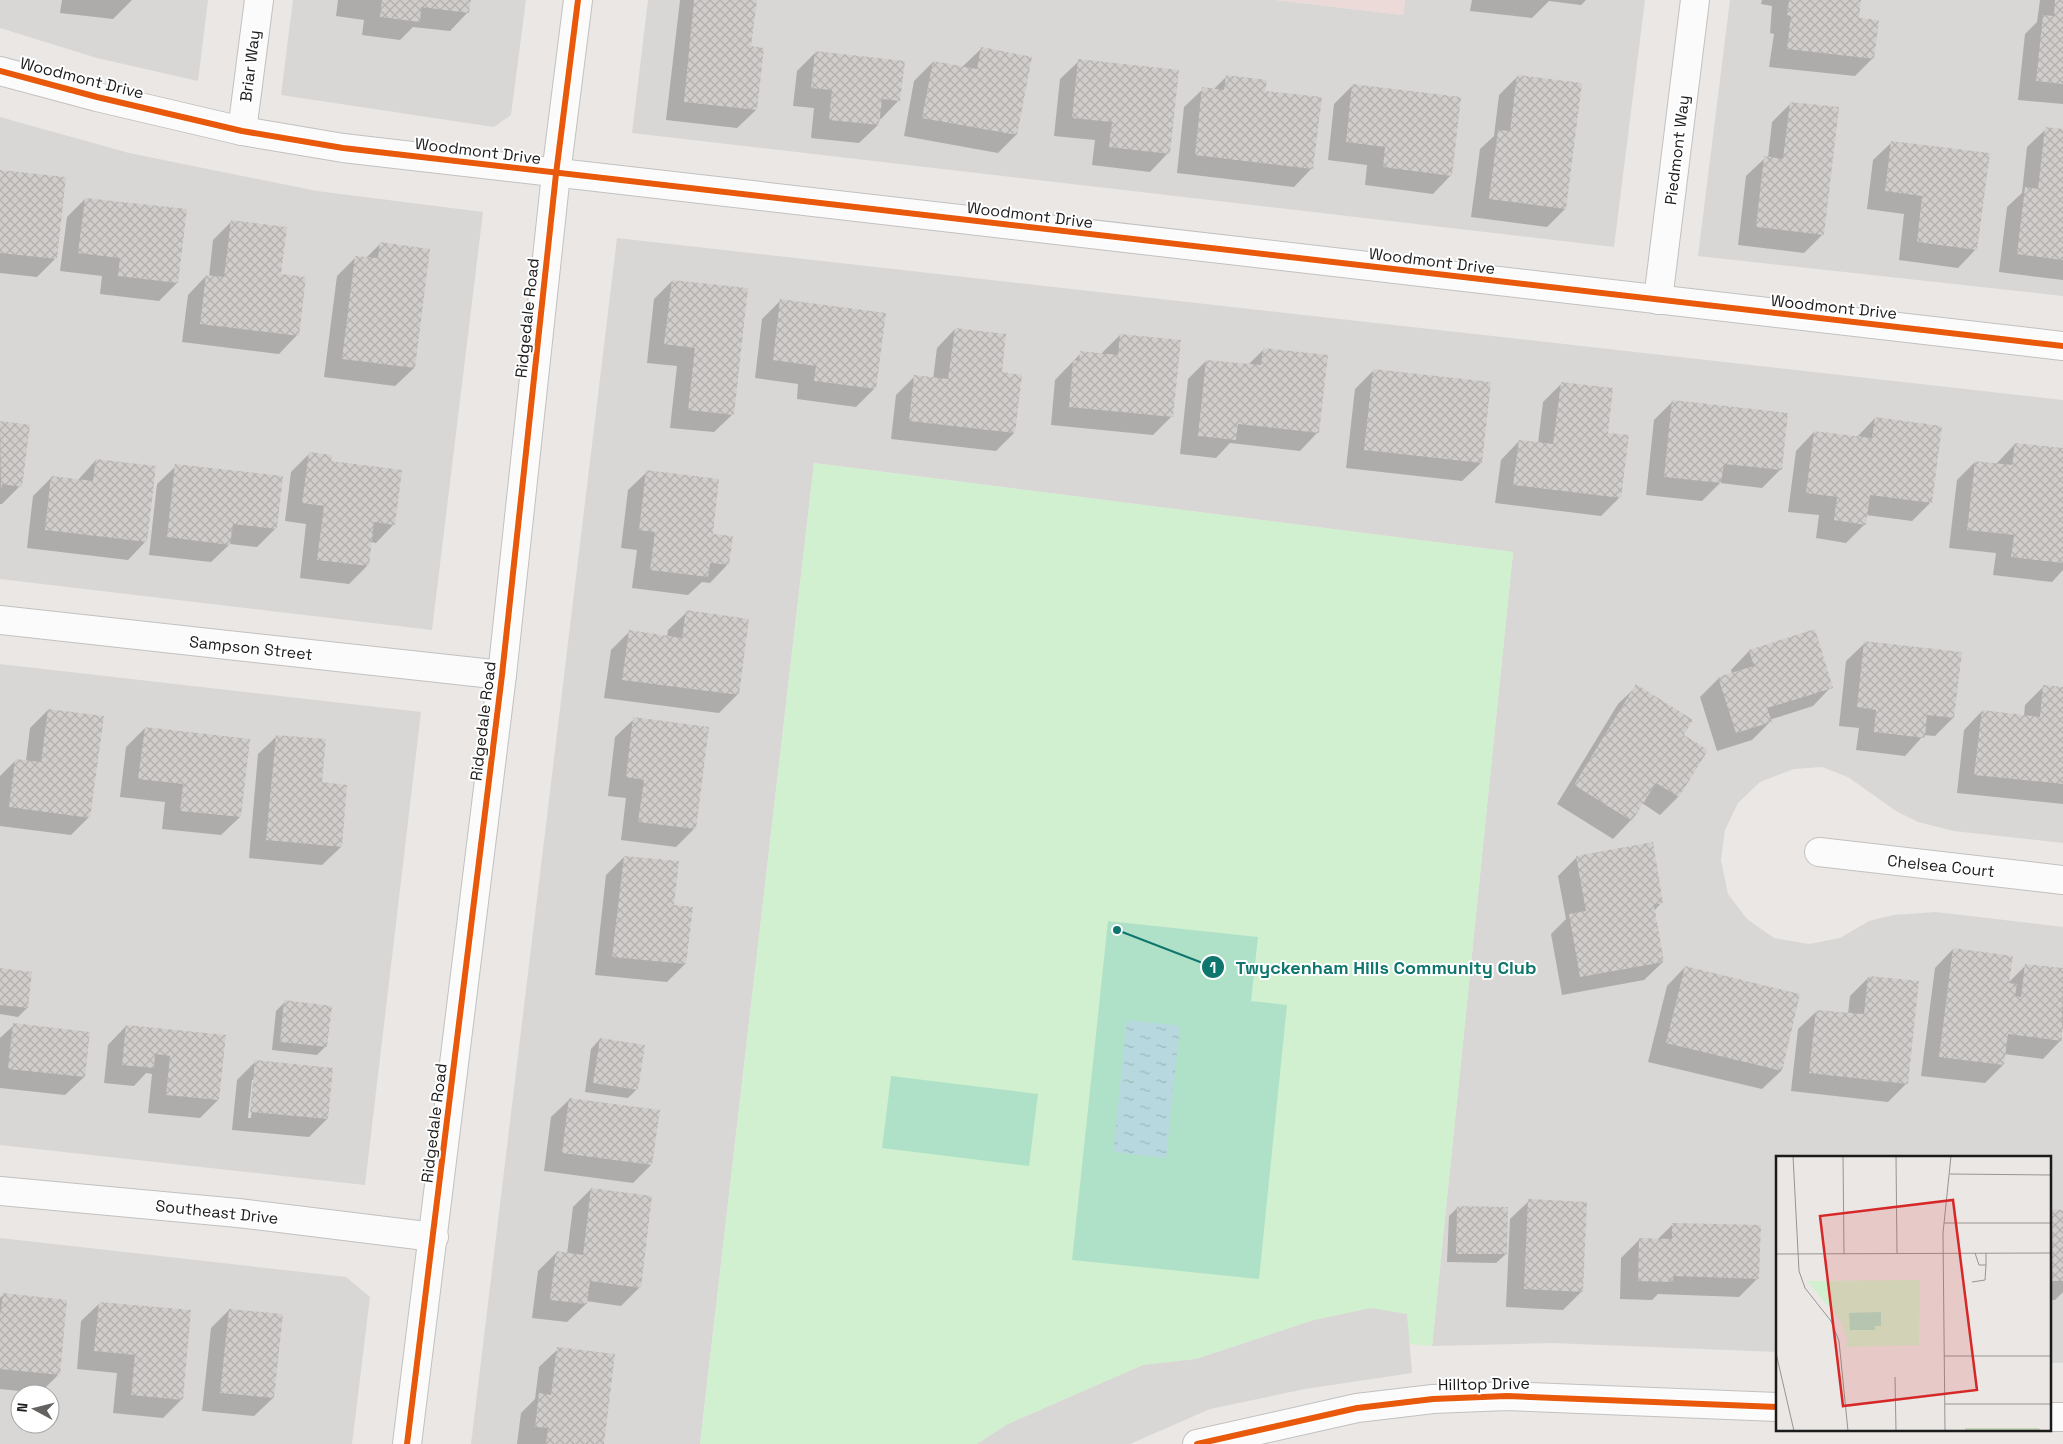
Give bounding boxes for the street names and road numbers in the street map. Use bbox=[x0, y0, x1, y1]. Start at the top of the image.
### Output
street label: Briar Way bbox=[235, 29, 265, 103]
street label: Woodmont Drive bbox=[18, 52, 146, 104]
street label: Piedmont Way bbox=[1660, 94, 1694, 206]
street label: Woodmont Drive bbox=[414, 133, 542, 169]
street label: Woodmont Drive bbox=[966, 197, 1094, 233]
street label: Woodmont Drive bbox=[1368, 243, 1496, 279]
street label: Ridgedale Road bbox=[510, 257, 544, 379]
street label: Woodmont Drive bbox=[1770, 290, 1898, 324]
street label: Sampson Street bbox=[188, 631, 314, 665]
street label: Ridgedale Road bbox=[465, 660, 501, 782]
street label: Chelsea Court bbox=[1886, 850, 1996, 882]
street label: Ridgedale Road bbox=[416, 1062, 452, 1184]
street label: Southeast Drive bbox=[155, 1195, 279, 1229]
street label: Hilltop Drive bbox=[1438, 1373, 1530, 1395]

